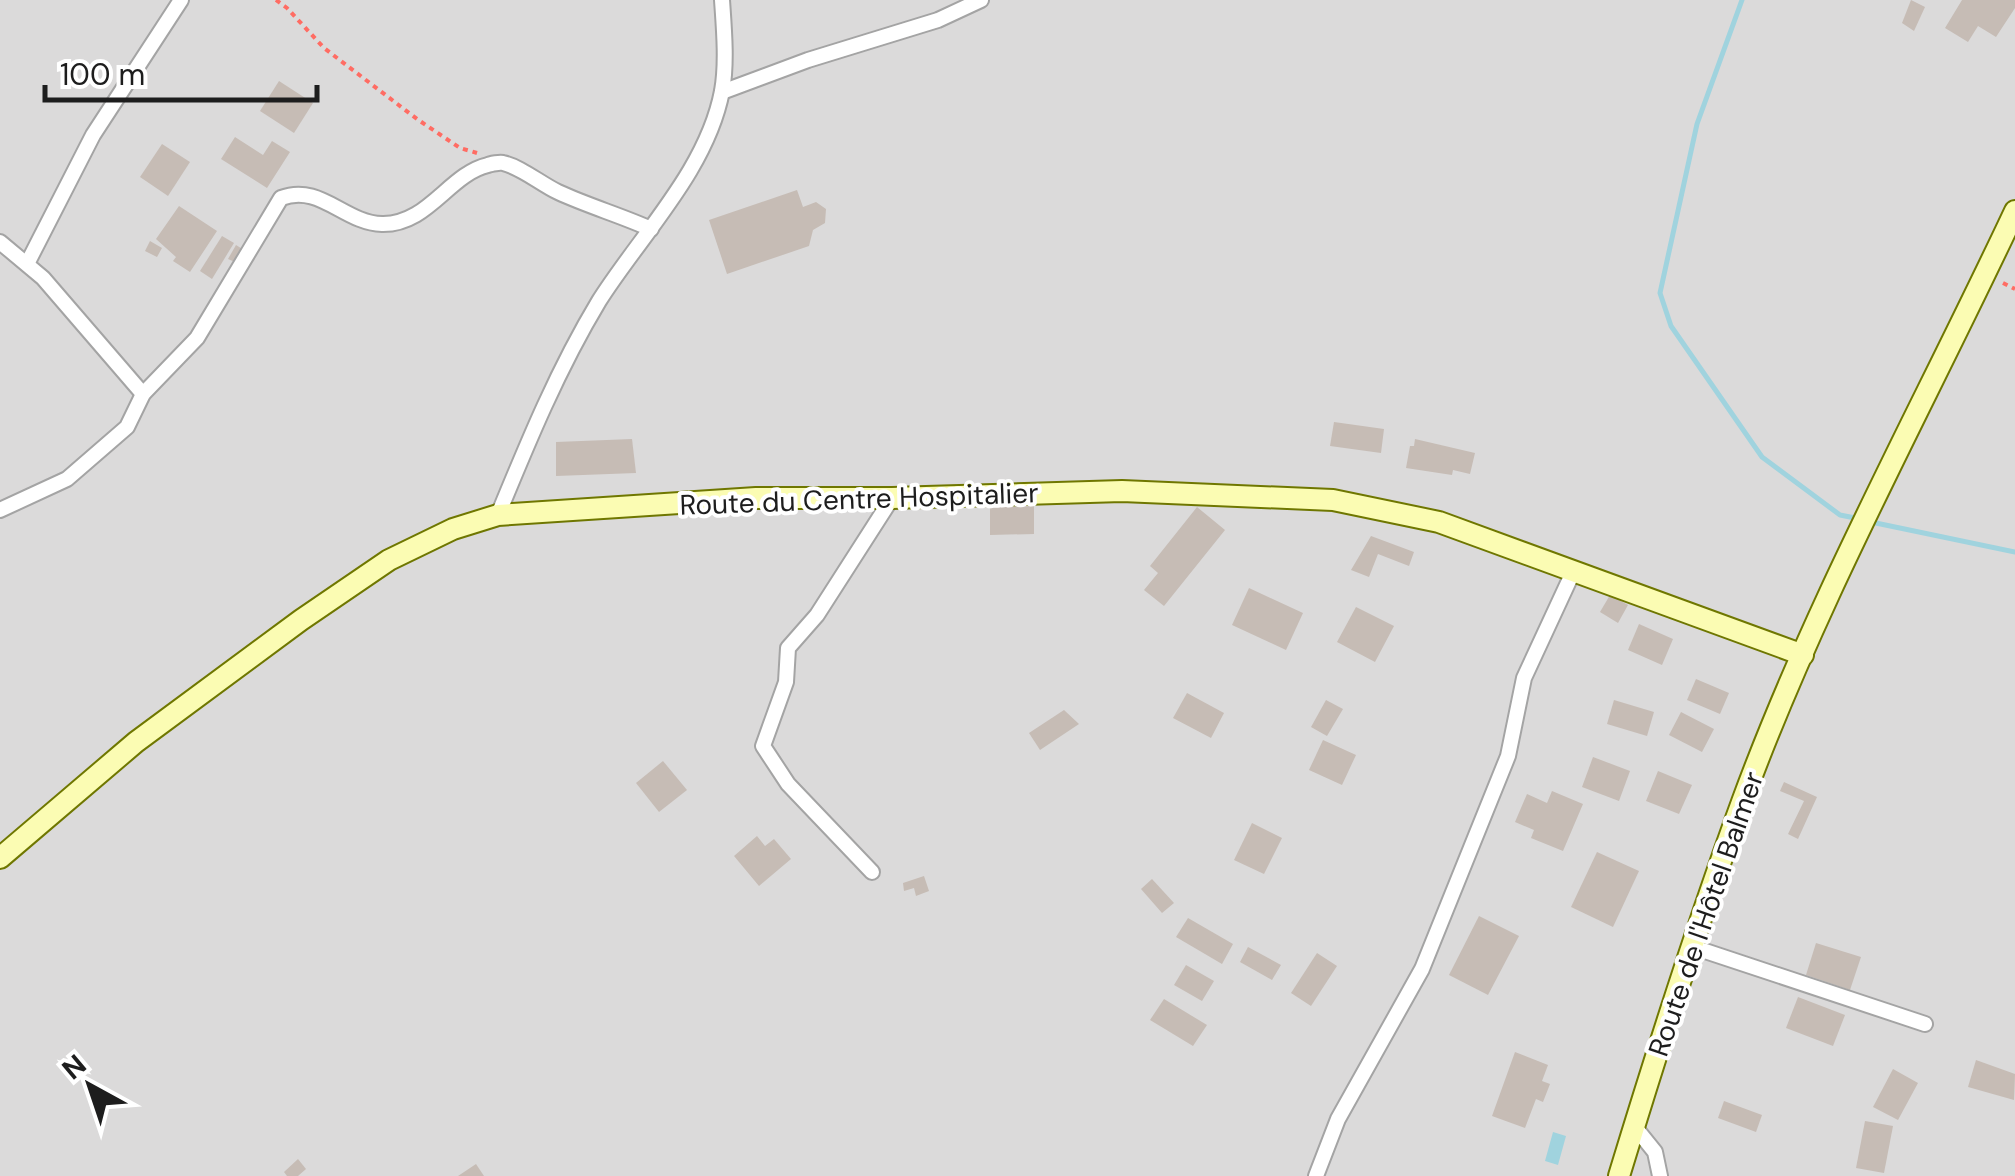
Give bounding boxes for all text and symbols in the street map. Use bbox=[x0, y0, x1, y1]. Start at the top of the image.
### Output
scale bar bbox=[45, 40, 318, 102]
text: 100 m bbox=[60, 55, 145, 94]
street label: Route du Centre Hospitalier bbox=[679, 474, 1039, 524]
street label: Route de l'Hôtel Balmer bbox=[1640, 767, 1772, 1061]
north arrow bbox=[40, 1036, 140, 1136]
text: N bbox=[55, 1046, 94, 1088]

